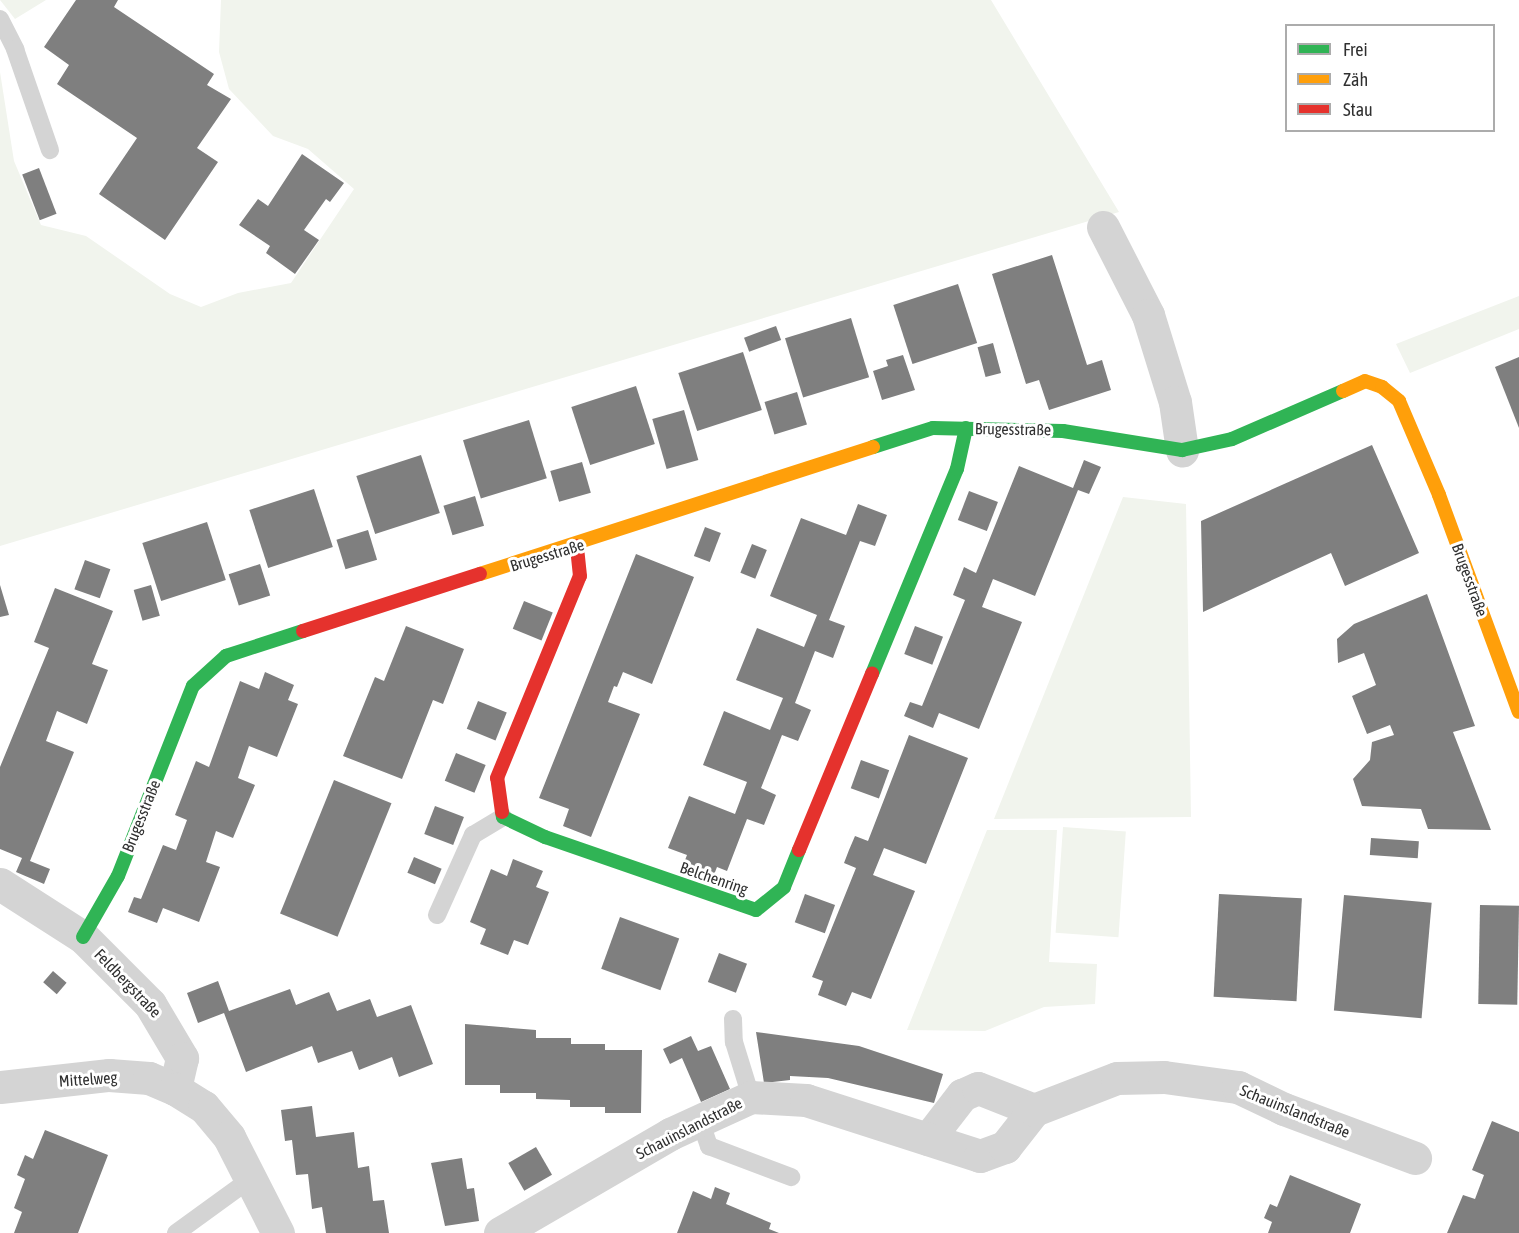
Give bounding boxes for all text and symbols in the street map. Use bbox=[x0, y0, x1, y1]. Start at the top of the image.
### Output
legend bbox=[1285, 24, 1495, 132]
text: Frei bbox=[1343, 39, 1368, 60]
text: Zäh bbox=[1343, 69, 1368, 90]
text: Stau bbox=[1343, 99, 1373, 120]
street label: Brugesstraße bbox=[975, 419, 1051, 439]
street label: Brugesstraße bbox=[508, 535, 586, 575]
street label: Brugesstraße bbox=[1448, 541, 1492, 619]
street label: Brugesstraße bbox=[118, 777, 164, 855]
street label: Belchenring bbox=[677, 857, 751, 899]
street label: Feldbergstraße bbox=[91, 945, 165, 1021]
street label: Mittelweg bbox=[58, 1067, 118, 1091]
street label: Schauinslandstraße bbox=[1237, 1080, 1353, 1142]
street label: Schauinslandstraße bbox=[633, 1093, 745, 1163]

